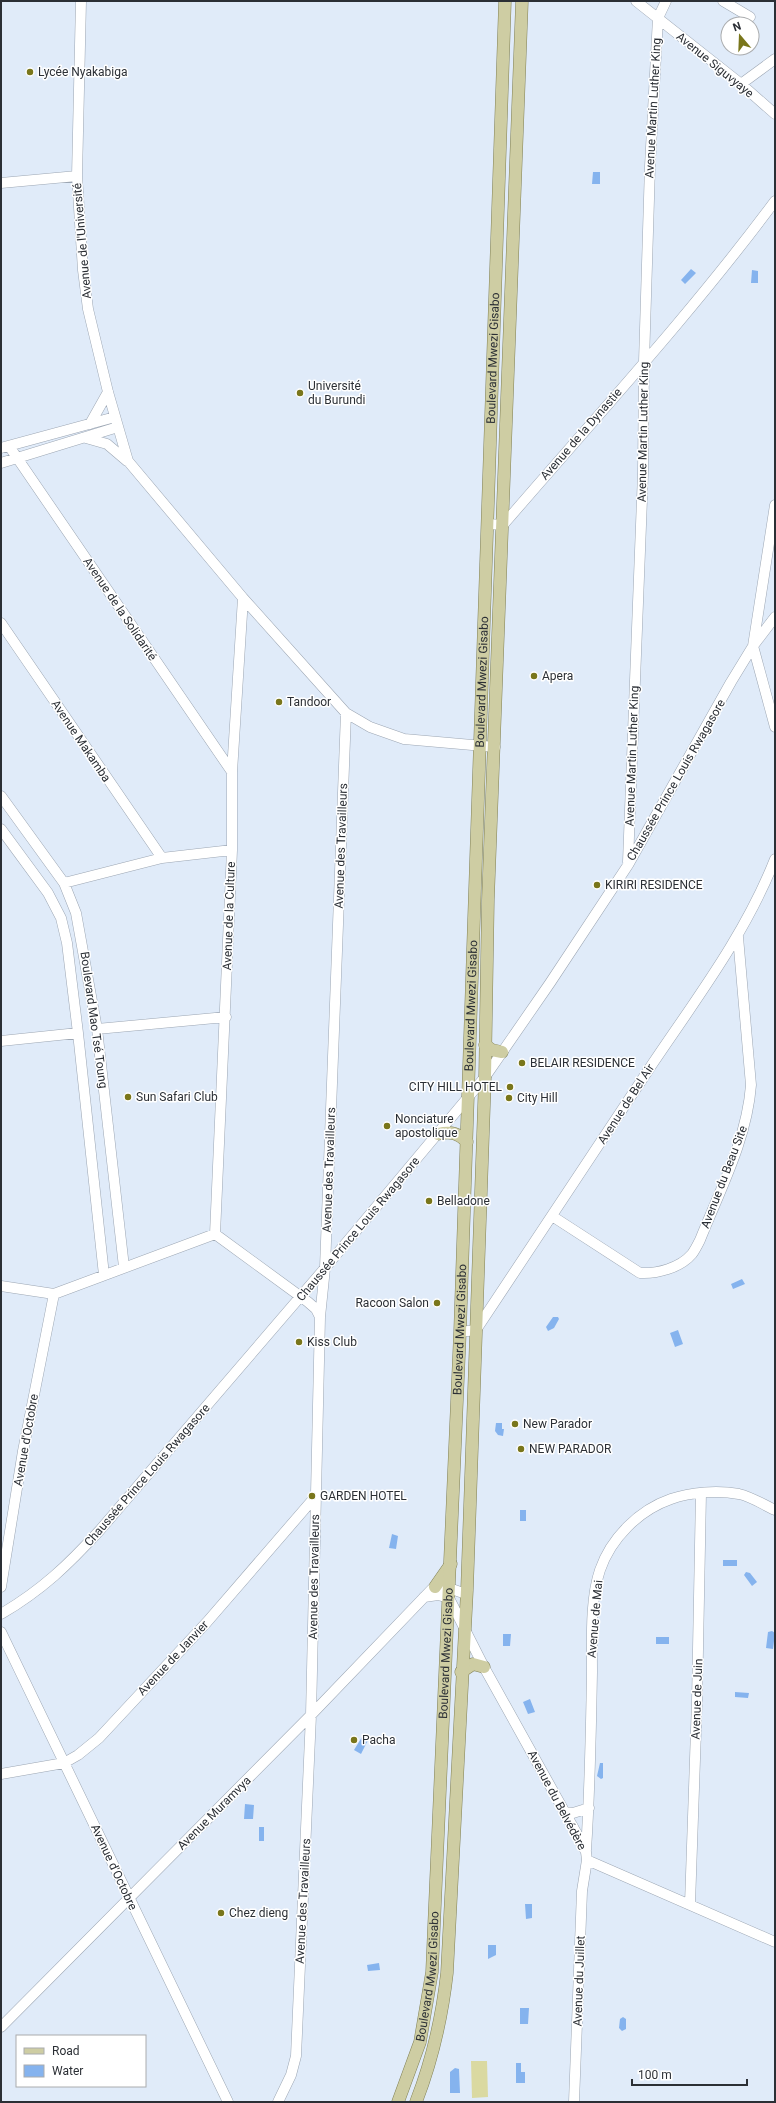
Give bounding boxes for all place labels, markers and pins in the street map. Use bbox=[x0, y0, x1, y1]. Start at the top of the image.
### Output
place label: Lycée Nyakabiga bbox=[38, 65, 127, 79]
marker: Lycée Nyakabiga bbox=[25, 67, 35, 77]
place label: Université du Burundi bbox=[308, 379, 366, 407]
marker: Université du Burundi bbox=[295, 388, 305, 398]
place label: Apera bbox=[542, 669, 573, 683]
marker: Apera bbox=[529, 671, 539, 681]
place label: Tandoor bbox=[287, 695, 331, 709]
marker: Tandoor bbox=[274, 697, 284, 707]
place label: KIRIRI RESIDENCE bbox=[605, 878, 703, 892]
marker: KIRIRI RESIDENCE bbox=[592, 880, 602, 890]
place label: BELAIR RESIDENCE bbox=[530, 1056, 635, 1070]
marker: BELAIR RESIDENCE bbox=[517, 1058, 527, 1068]
place label: CITY HILL HOTEL bbox=[409, 1080, 503, 1094]
marker: CITY HILL HOTEL bbox=[505, 1082, 515, 1092]
place label: Sun Safari Club bbox=[136, 1090, 218, 1104]
place label: City Hill bbox=[517, 1091, 558, 1105]
marker: Sun Safari Club bbox=[123, 1092, 133, 1102]
marker: City Hill bbox=[504, 1093, 514, 1103]
place label: Nonciature apostolique bbox=[395, 1112, 458, 1140]
marker: Nonciature apostolique bbox=[382, 1121, 392, 1131]
place label: Belladone bbox=[437, 1194, 490, 1208]
marker: Belladone bbox=[424, 1196, 434, 1206]
place label: Racoon Salon bbox=[355, 1296, 429, 1310]
marker: Racoon Salon bbox=[432, 1298, 442, 1308]
place label: Kiss Club bbox=[307, 1335, 357, 1349]
marker: Kiss Club bbox=[294, 1337, 304, 1347]
place label: New Parador bbox=[523, 1417, 592, 1431]
marker: New Parador bbox=[510, 1419, 520, 1429]
place label: NEW PARADOR bbox=[529, 1442, 612, 1456]
marker: NEW PARADOR bbox=[516, 1444, 526, 1454]
place label: GARDEN HOTEL bbox=[320, 1489, 407, 1503]
marker: GARDEN HOTEL bbox=[307, 1491, 317, 1501]
place label: Pacha bbox=[362, 1733, 395, 1747]
marker: Pacha bbox=[349, 1735, 359, 1745]
place label: Chez dieng bbox=[229, 1906, 288, 1920]
marker: Chez dieng bbox=[216, 1908, 226, 1918]

